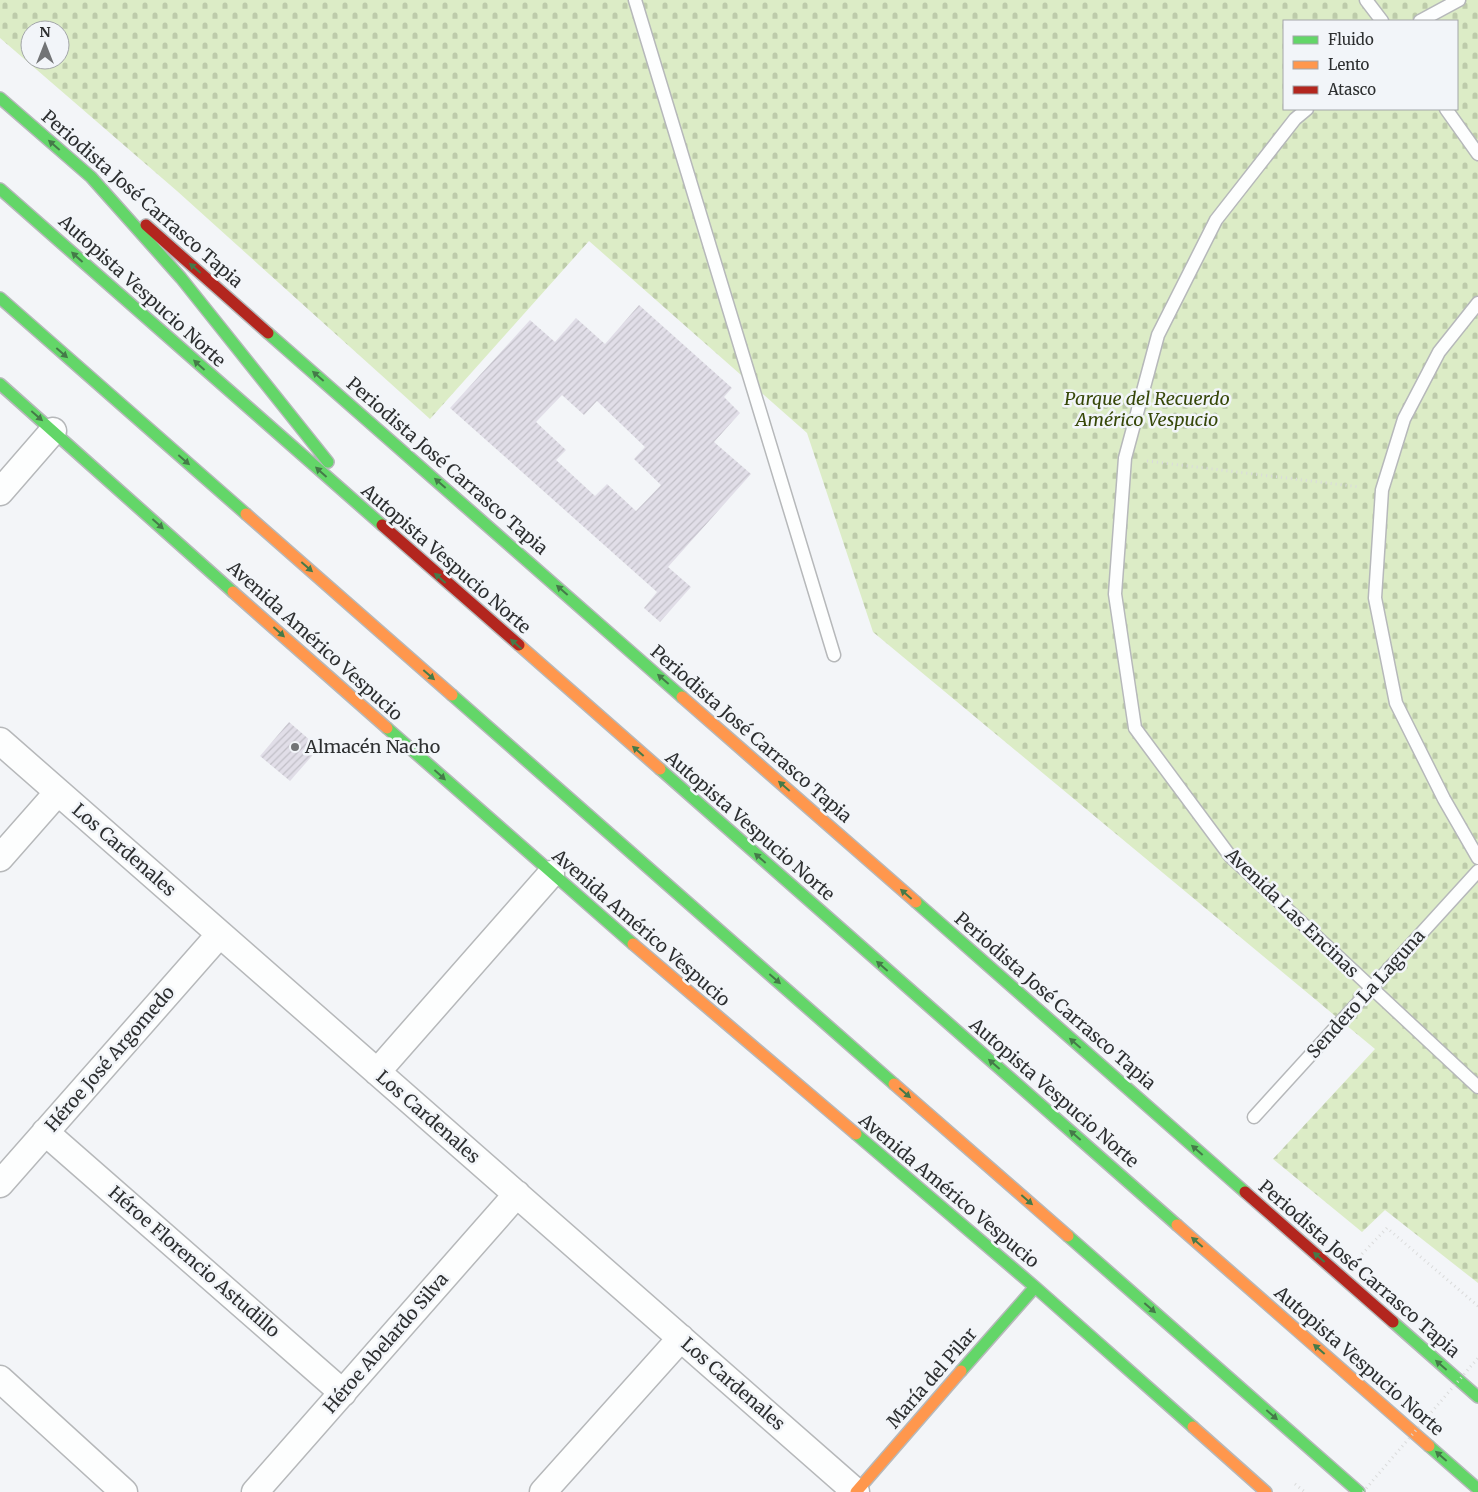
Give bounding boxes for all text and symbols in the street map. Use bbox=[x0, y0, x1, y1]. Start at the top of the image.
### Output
north arrow bbox=[20, 20, 70, 70]
legend bbox=[1283, 20, 1458, 110]
text: N bbox=[39, 23, 51, 41]
text: Fluido bbox=[1328, 30, 1374, 49]
text: Lento bbox=[1328, 55, 1370, 74]
text: Atasco bbox=[1327, 80, 1376, 99]
street label: Periodista José Carrasco Tapia bbox=[37, 105, 248, 293]
one-way arrow bbox=[49, 139, 61, 151]
street label: Autopista Vespucio Norte bbox=[53, 209, 231, 372]
one-way arrow bbox=[72, 251, 84, 263]
one-way arrow bbox=[189, 263, 202, 274]
one-way arrow bbox=[56, 347, 68, 359]
one-way arrow bbox=[192, 359, 205, 370]
one-way arrow bbox=[311, 370, 324, 381]
street label: Periodista José Carrasco Tapia bbox=[342, 372, 553, 560]
park label: Parque del Recuerdo Américo Vespucio bbox=[1064, 387, 1230, 431]
one-way arrow bbox=[30, 410, 42, 422]
one-way arrow bbox=[178, 454, 190, 466]
one-way arrow bbox=[315, 466, 327, 478]
one-way arrow bbox=[434, 477, 446, 489]
street label: Autopista Vespucio Norte bbox=[356, 478, 536, 638]
one-way arrow bbox=[152, 518, 164, 530]
street label: Avenida Américo Vespucio bbox=[222, 555, 408, 725]
one-way arrow bbox=[300, 562, 313, 573]
one-way arrow bbox=[434, 572, 447, 583]
one-way arrow bbox=[556, 584, 568, 596]
one-way arrow bbox=[273, 627, 286, 638]
one-way arrow bbox=[511, 638, 523, 650]
street label: Periodista José Carrasco Tapia bbox=[646, 640, 857, 828]
one-way arrow bbox=[422, 669, 435, 680]
one-way arrow bbox=[657, 673, 669, 685]
place label: Almacén Nacho bbox=[304, 735, 440, 758]
marker: Almacén Nacho bbox=[289, 741, 301, 753]
one-way arrow bbox=[633, 745, 645, 757]
street label: Autopista Vespucio Norte bbox=[660, 745, 840, 905]
one-way arrow bbox=[433, 770, 446, 781]
one-way arrow bbox=[779, 780, 791, 792]
street label: Los Cardenales bbox=[68, 798, 181, 901]
street label: Avenida Las Encinas bbox=[1220, 842, 1364, 982]
street label: Avenida Américo Vespucio bbox=[547, 844, 735, 1011]
one-way arrow bbox=[754, 853, 767, 864]
one-way arrow bbox=[901, 888, 913, 900]
street label: Periodista José Carrasco Tapia bbox=[950, 907, 1161, 1095]
street label: Sendero La Laguna bbox=[1302, 924, 1430, 1063]
one-way arrow bbox=[876, 960, 889, 971]
one-way arrow bbox=[769, 974, 782, 985]
street label: Héroe José Argomedo bbox=[40, 981, 179, 1136]
street label: Autopista Vespucio Norte bbox=[964, 1012, 1144, 1172]
one-way arrow bbox=[1069, 1037, 1082, 1048]
one-way arrow bbox=[989, 1058, 1001, 1070]
street label: Los Cardenales bbox=[372, 1065, 485, 1168]
one-way arrow bbox=[899, 1087, 911, 1099]
street label: Avenida Américo Vespucio bbox=[854, 1108, 1044, 1273]
one-way arrow bbox=[1069, 1129, 1082, 1140]
one-way arrow bbox=[1192, 1144, 1204, 1156]
street label: Periodista José Carrasco Tapia bbox=[1254, 1175, 1465, 1363]
street label: Héroe Florencio Astudillo bbox=[104, 1181, 285, 1342]
one-way arrow bbox=[1021, 1195, 1034, 1206]
one-way arrow bbox=[1192, 1236, 1204, 1248]
one-way arrow bbox=[1314, 1251, 1326, 1263]
street label: Héroe Abelardo Silva bbox=[318, 1267, 453, 1418]
street label: Autopista Vespucio Norte bbox=[1269, 1280, 1449, 1440]
one-way arrow bbox=[1143, 1302, 1155, 1314]
street label: María del Pilar bbox=[882, 1323, 982, 1433]
street label: Los Cardenales bbox=[677, 1332, 790, 1435]
one-way arrow bbox=[1314, 1343, 1326, 1355]
one-way arrow bbox=[1435, 1359, 1448, 1370]
one-way arrow bbox=[1265, 1409, 1277, 1421]
one-way arrow bbox=[1435, 1451, 1448, 1462]

